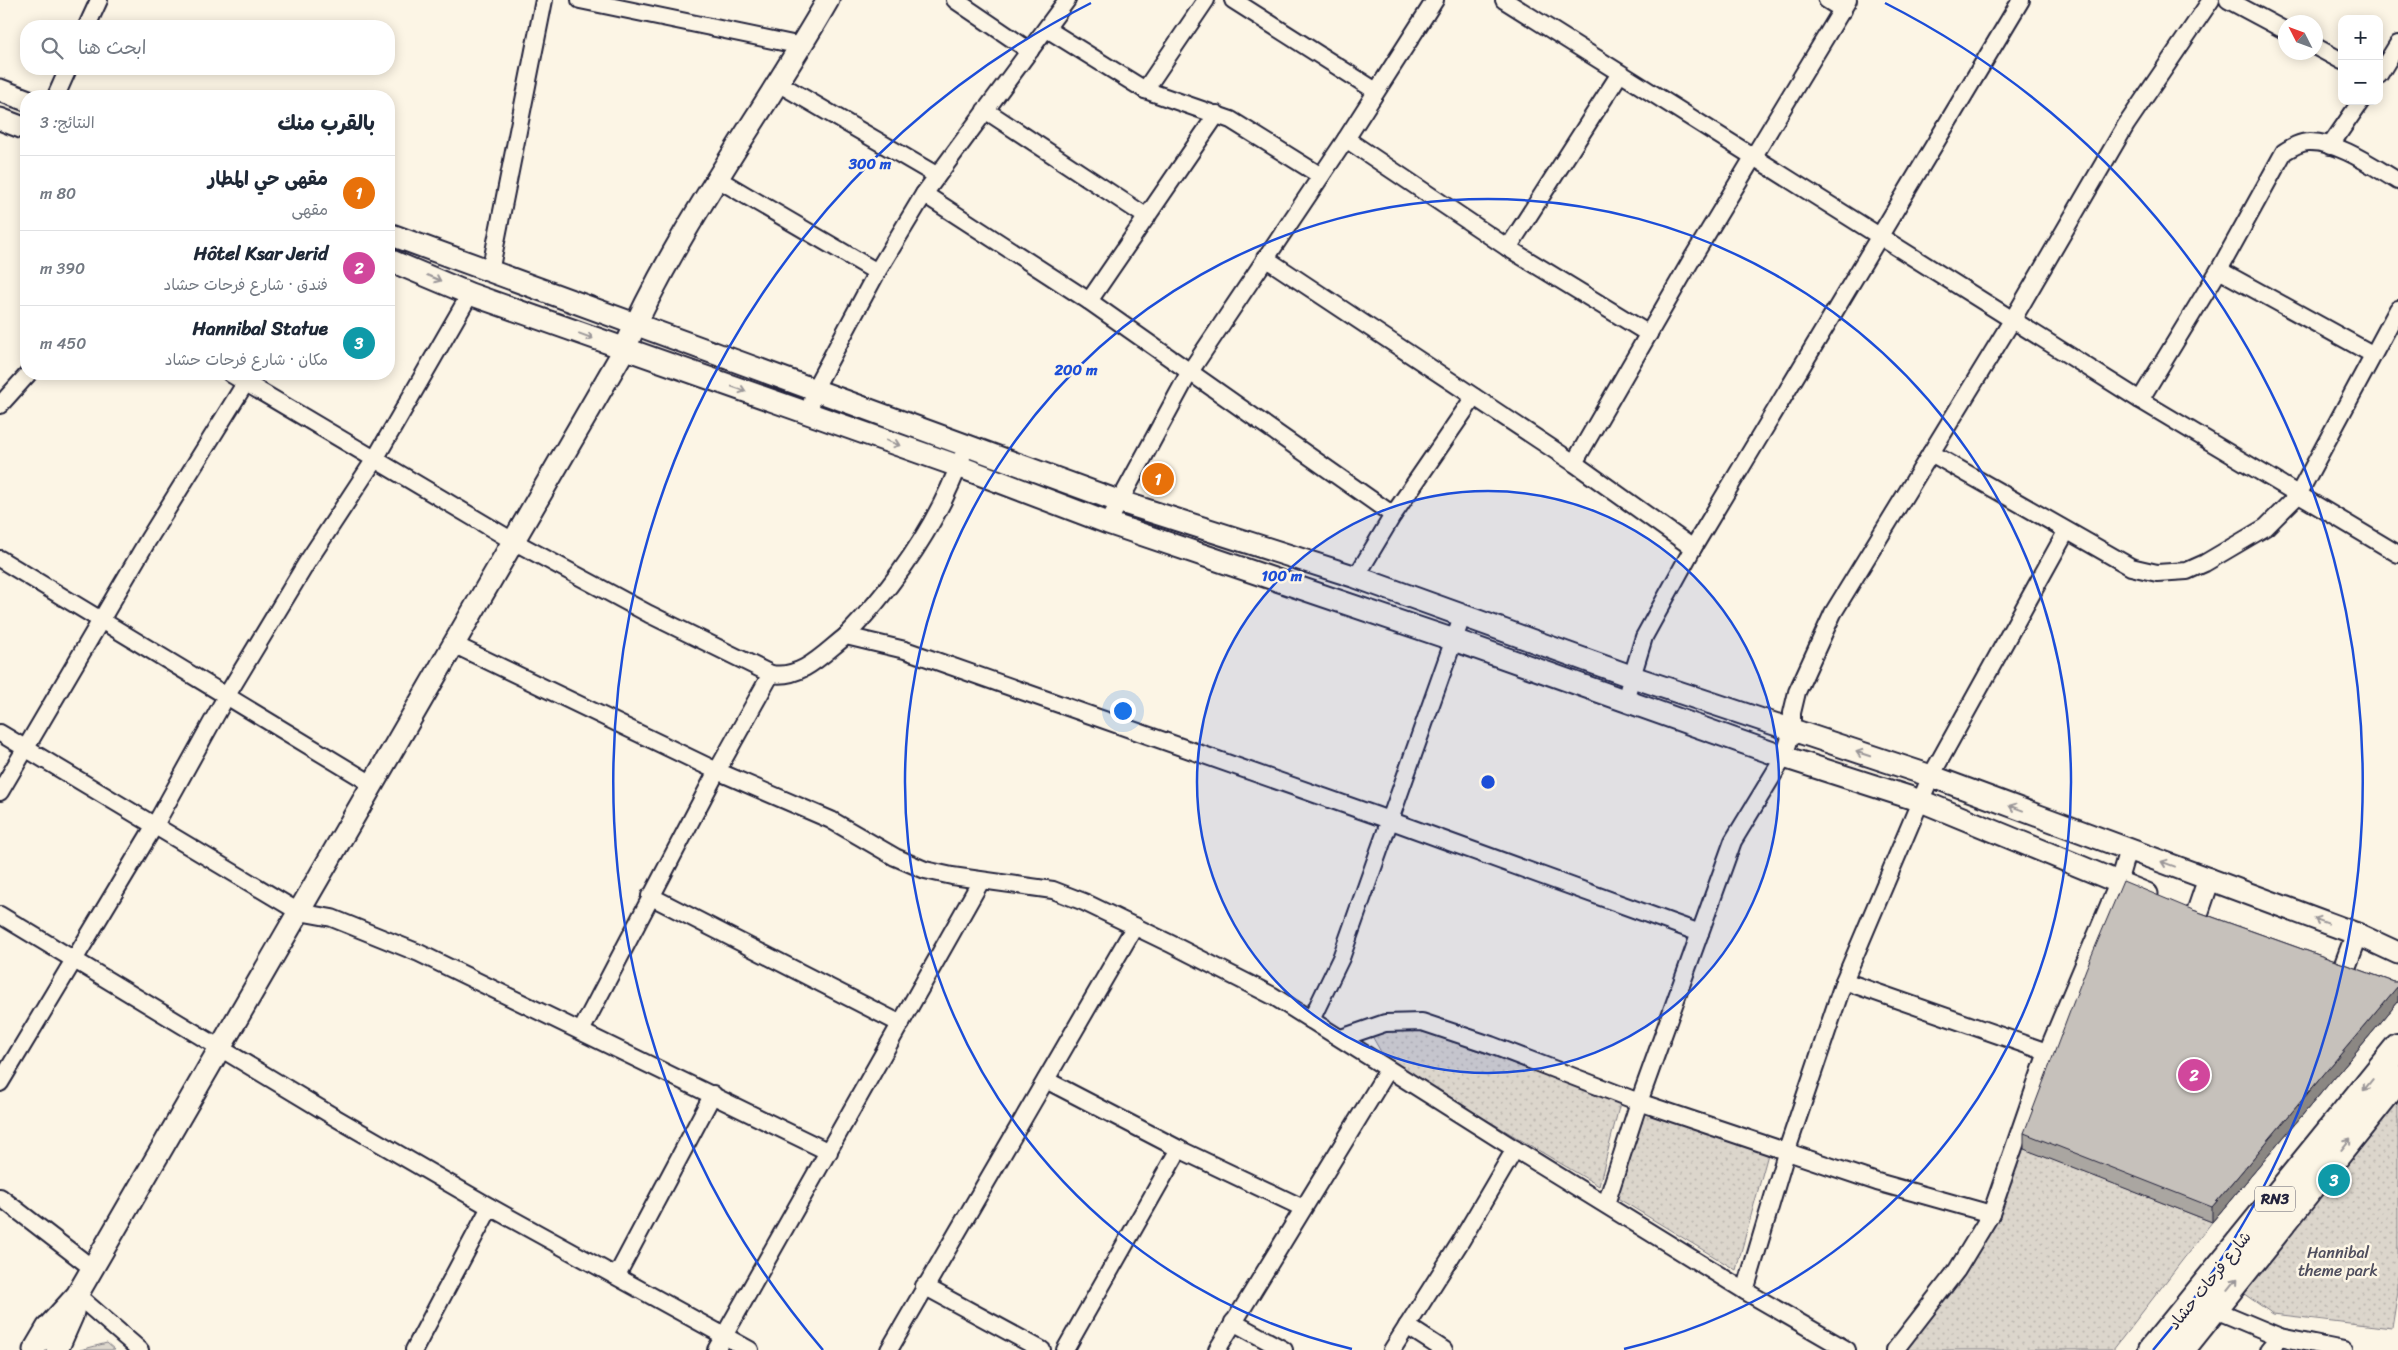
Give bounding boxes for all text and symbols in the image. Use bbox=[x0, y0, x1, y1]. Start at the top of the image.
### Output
north arrow bbox=[2278, 15, 2323, 60]
map controls bbox=[2338, 15, 2383, 105]
button: + bbox=[2338, 15, 2383, 60]
search box bbox=[20, 20, 395, 75]
text: ابحث هنا bbox=[78, 31, 146, 64]
icon: search bbox=[38, 34, 66, 62]
button: − bbox=[2338, 60, 2383, 105]
text: بالقرب منك bbox=[277, 104, 375, 142]
text: النتائج: 3 bbox=[40, 108, 95, 137]
text: 300 m bbox=[848, 151, 892, 177]
text: مقهى حي المطار bbox=[208, 162, 328, 195]
text: 80 m bbox=[40, 179, 76, 208]
text: 1 bbox=[356, 179, 362, 208]
text: مقهى bbox=[291, 195, 328, 224]
text: Hôtel Ksar Jerid bbox=[194, 237, 328, 270]
text: 390 m bbox=[40, 254, 85, 283]
text: 2 bbox=[354, 254, 364, 283]
text: فندق · شارع فرحات حشاد bbox=[163, 270, 328, 299]
one-way arrow bbox=[426, 274, 441, 284]
text: Hannibal Statue bbox=[192, 312, 328, 345]
text: 450 m bbox=[40, 329, 86, 358]
text: 3 bbox=[355, 329, 363, 358]
one-way arrow bbox=[578, 332, 593, 341]
text: مكان · شارع فرحات حشاد bbox=[165, 345, 328, 374]
text: 200 m bbox=[1053, 357, 1098, 383]
one-way arrow bbox=[731, 385, 747, 395]
one-way arrow bbox=[884, 439, 900, 448]
pin: 1 bbox=[1142, 460, 1174, 498]
text: 100 m bbox=[1262, 563, 1303, 589]
your location bbox=[1110, 698, 1136, 724]
one-way arrow bbox=[1855, 749, 1871, 758]
centre of rings bbox=[1479, 773, 1497, 791]
one-way arrow bbox=[2009, 803, 2024, 812]
one-way arrow bbox=[2161, 859, 2176, 868]
one-way arrow bbox=[2313, 916, 2329, 925]
pin: 2 bbox=[2178, 1056, 2210, 1094]
one-way arrow bbox=[2362, 1078, 2373, 1091]
one-way arrow bbox=[2341, 1138, 2352, 1151]
pin: 3 bbox=[2318, 1161, 2350, 1199]
road number: RN3 bbox=[2255, 1186, 2295, 1212]
street label: شارع فرحات حشاد bbox=[2160, 1224, 2259, 1336]
park label: Hannibal theme park bbox=[2298, 1238, 2378, 1285]
one-way arrow bbox=[2228, 1278, 2239, 1291]

